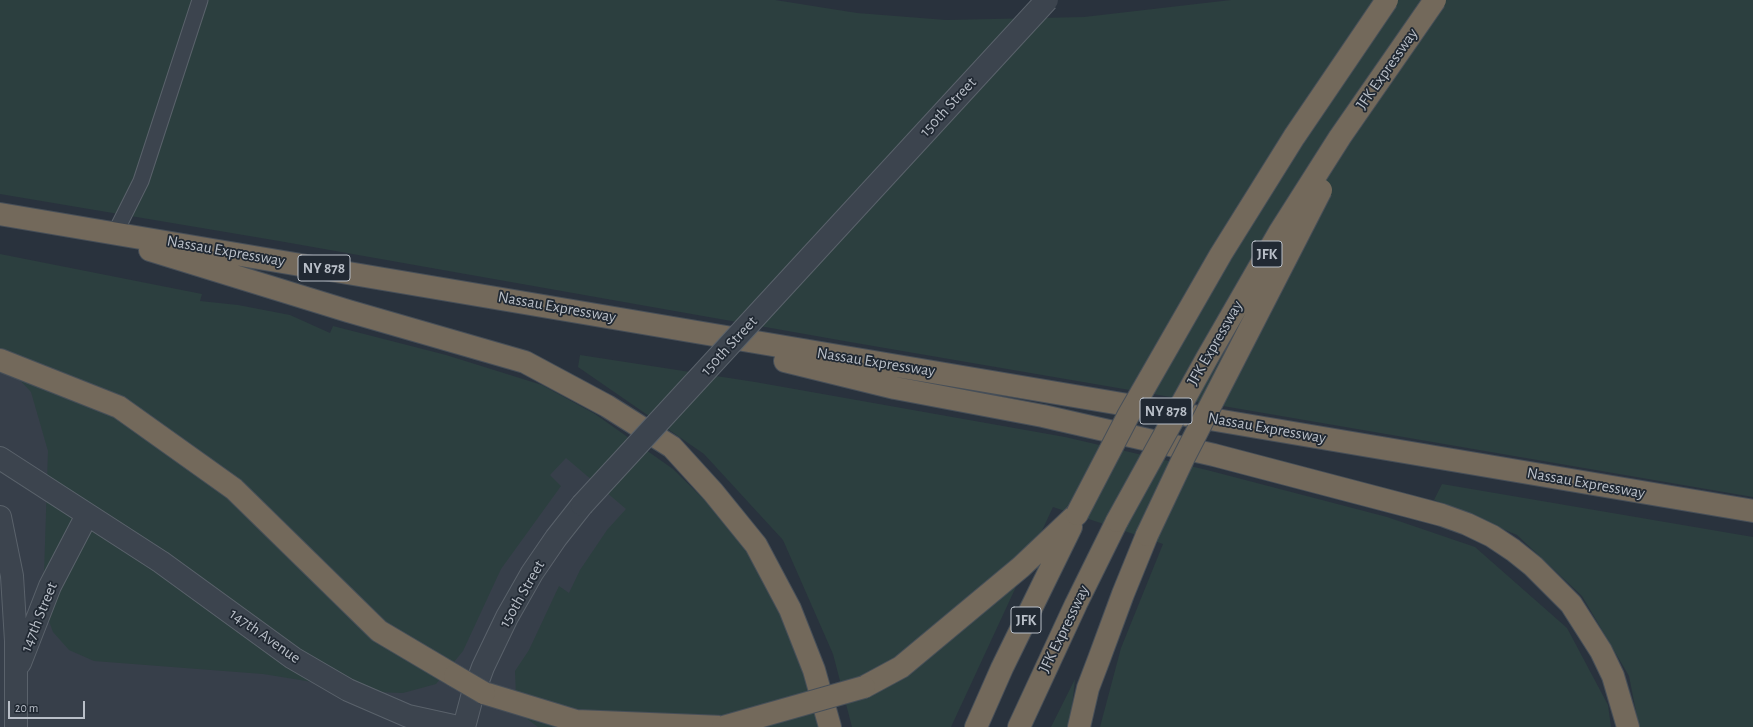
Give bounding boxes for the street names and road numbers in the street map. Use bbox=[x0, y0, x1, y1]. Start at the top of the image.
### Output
street label: JFK Expressway bbox=[1352, 25, 1422, 113]
street label: 150th Street bbox=[916, 73, 980, 141]
street label: Nassau Expressway bbox=[165, 231, 287, 271]
road number: JFK bbox=[1252, 241, 1282, 267]
road number: NY 878 bbox=[298, 255, 350, 281]
street label: Nassau Expressway bbox=[496, 287, 618, 327]
street label: JFK Expressway bbox=[1183, 297, 1247, 389]
street label: 150th Street bbox=[697, 312, 761, 380]
street label: Nassau Expressway bbox=[815, 343, 937, 381]
road number: NY 878 bbox=[1140, 398, 1192, 424]
street label: Nassau Expressway bbox=[1206, 408, 1328, 448]
street label: Nassau Expressway bbox=[1525, 463, 1647, 503]
street label: 150th Street bbox=[495, 557, 549, 631]
street label: 147th Street bbox=[16, 579, 62, 655]
street label: JFK Expressway bbox=[1035, 582, 1093, 676]
street label: 147th Avenue bbox=[226, 604, 304, 668]
road number: JFK bbox=[1011, 607, 1041, 633]

